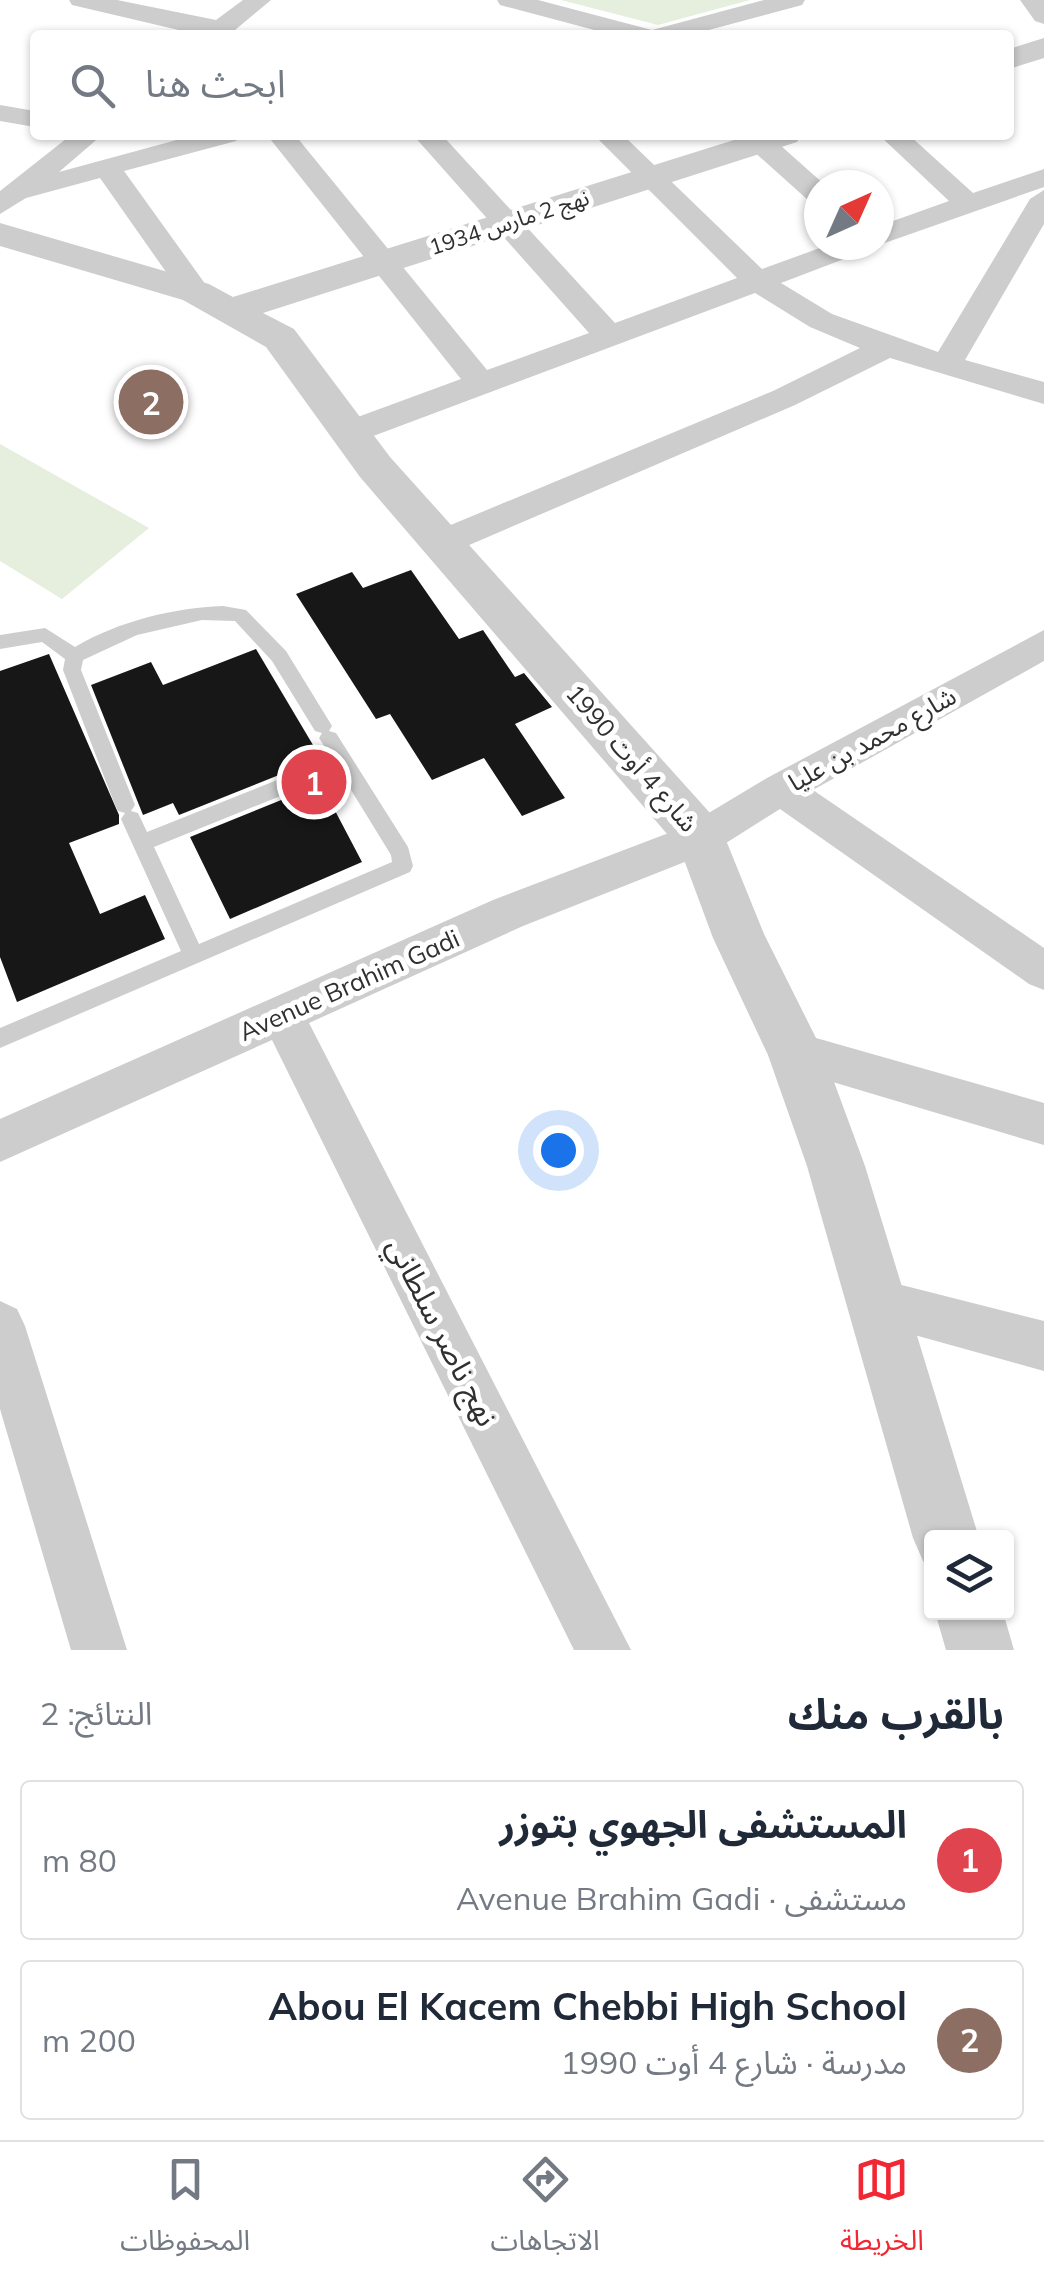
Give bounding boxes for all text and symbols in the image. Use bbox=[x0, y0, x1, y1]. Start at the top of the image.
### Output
search box bbox=[30, 30, 1014, 140]
icon: search bbox=[65, 58, 120, 113]
text: ابحث هنا bbox=[145, 59, 286, 107]
north arrow bbox=[804, 170, 894, 260]
street label: نهج 2 مارس 1934 bbox=[425, 183, 593, 264]
pin: 2 bbox=[118, 364, 184, 440]
street label: شارع 4 أوت 1990 bbox=[557, 678, 705, 840]
street label: شارع محمد بن عليا bbox=[783, 680, 963, 801]
pin: 1 bbox=[282, 744, 346, 820]
street label: Avenue Brahim Gadi bbox=[234, 922, 464, 1047]
your location bbox=[533, 1125, 584, 1176]
street label: نهج ناصر سلطاني bbox=[375, 1231, 507, 1435]
map controls bbox=[924, 1530, 1014, 1620]
button: layers bbox=[924, 1530, 1014, 1620]
text: بالقرب منك bbox=[788, 1687, 1004, 1740]
text: النتائج: 2 bbox=[40, 1693, 152, 1733]
text: المستشفى الجهوي بتوزر bbox=[499, 1800, 907, 1848]
text: 80 m bbox=[42, 1840, 117, 1880]
text: 1 bbox=[960, 1840, 979, 1880]
text: مستشفى · Avenue Brahim Gadi bbox=[456, 1878, 907, 1918]
text: Abou El Kacem Chebbi High School bbox=[268, 1982, 907, 2030]
text: 200 m bbox=[42, 2020, 136, 2060]
text: 2 bbox=[960, 2020, 979, 2060]
text: مدرسة · شارع 4 أوت 1990 bbox=[561, 2042, 907, 2082]
tab: المحفوظات bbox=[120, 2152, 250, 2271]
tab: الاتجاهات bbox=[490, 2152, 600, 2271]
tab: الخريطة bbox=[840, 2152, 924, 2271]

